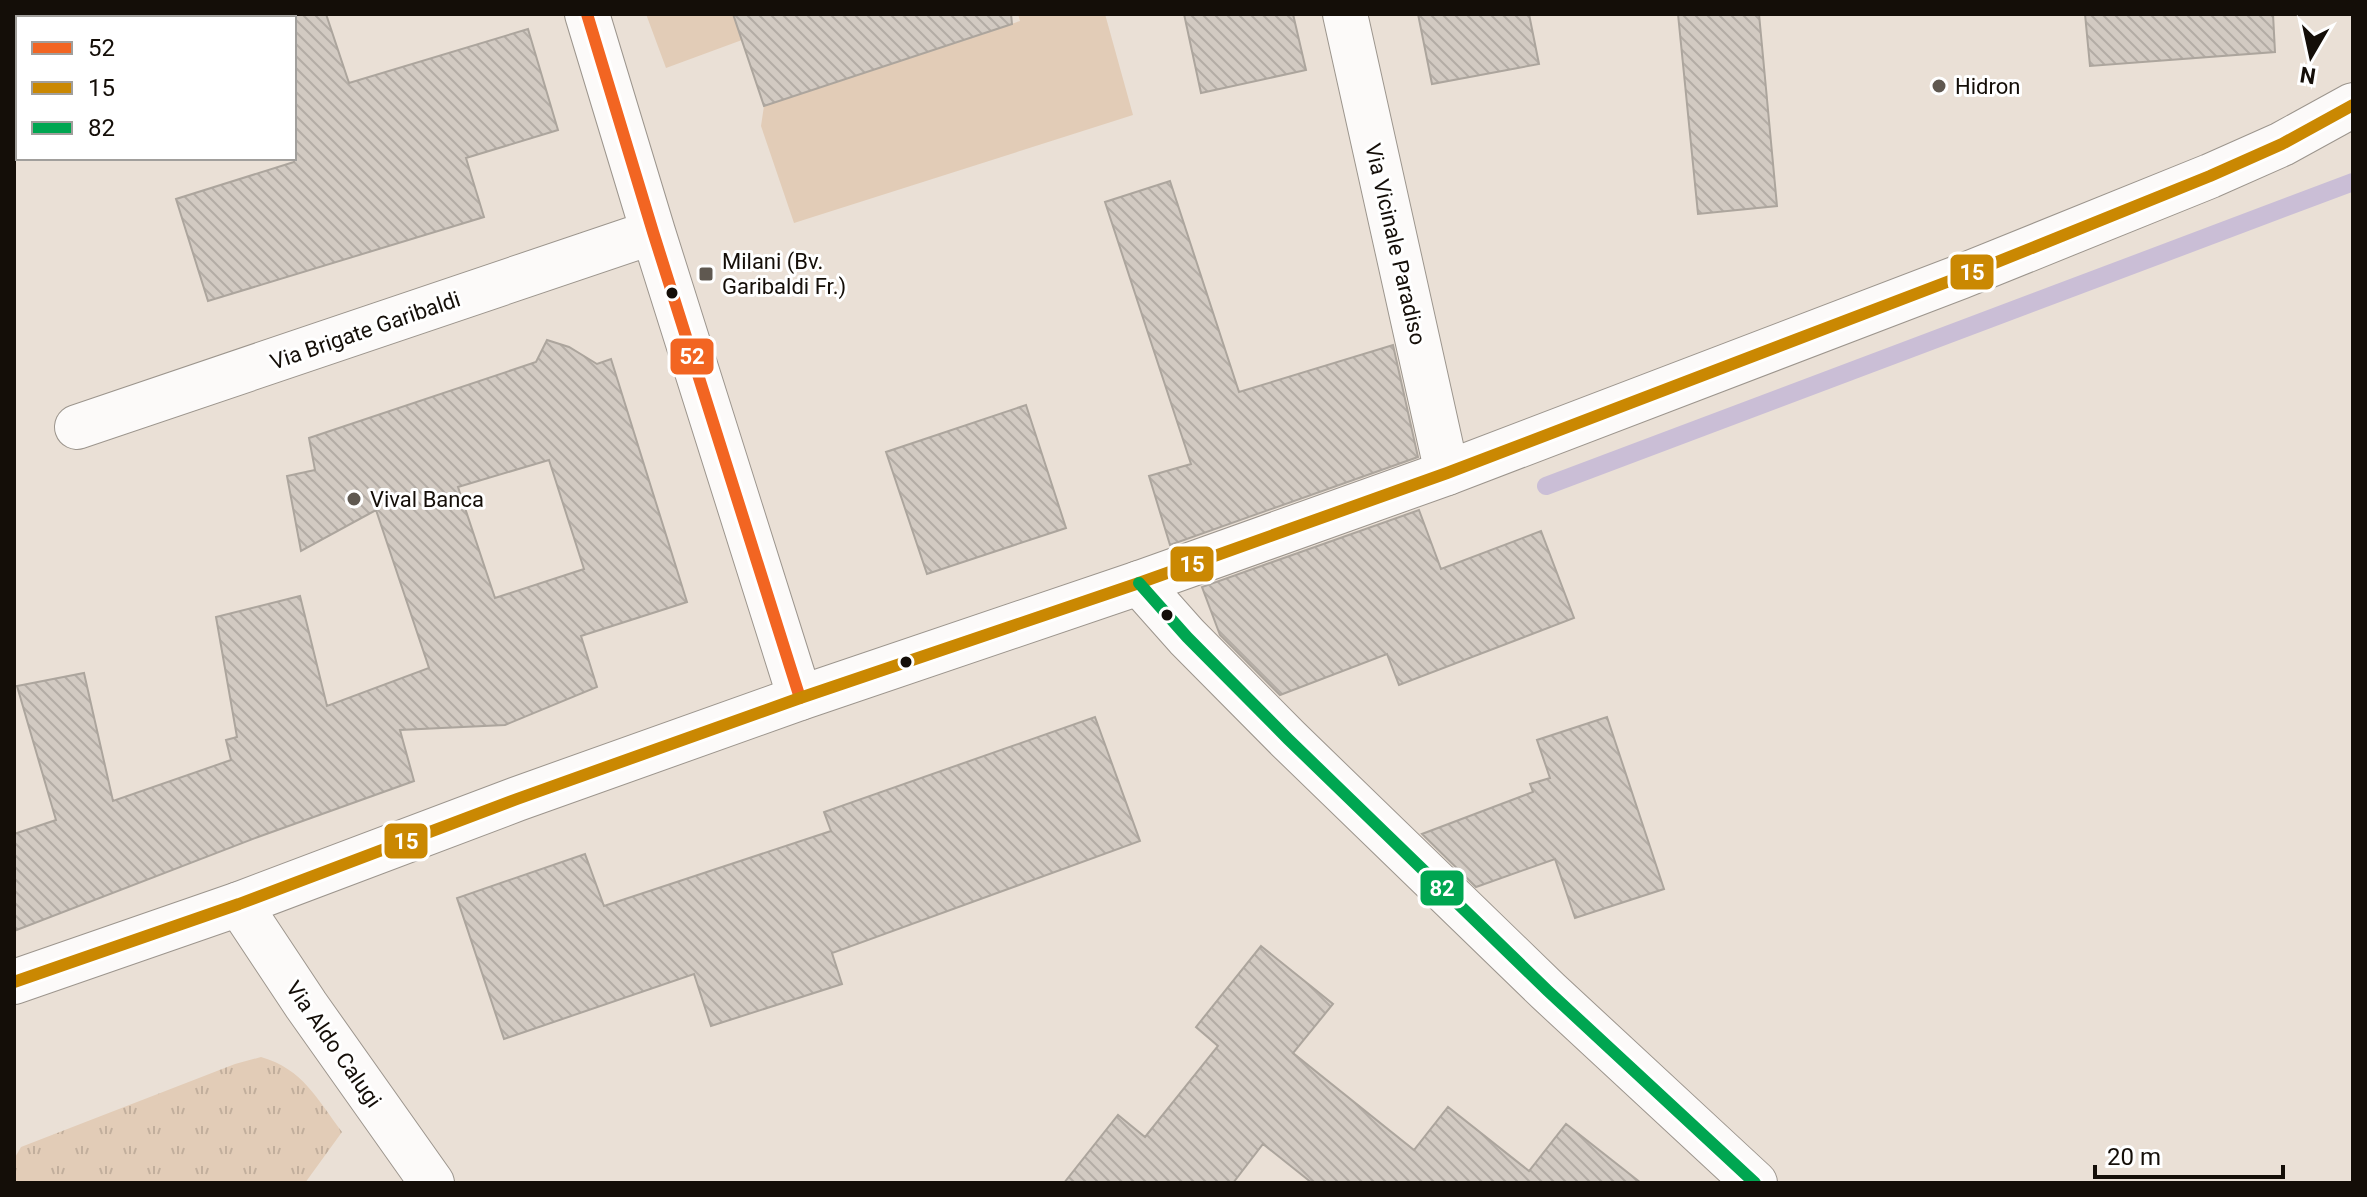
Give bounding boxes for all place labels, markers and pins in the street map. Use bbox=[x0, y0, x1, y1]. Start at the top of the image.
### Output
place label: Hidron bbox=[1955, 74, 2020, 99]
marker: Hidron bbox=[1930, 77, 1948, 95]
place label: Milani (Bv. Garibaldi Fr.) bbox=[722, 249, 846, 300]
marker: Milani (Bv. Garibaldi Fr.) bbox=[697, 265, 715, 283]
unlabelled marker bbox=[664, 285, 680, 301]
place label: Vival Banca bbox=[370, 487, 484, 512]
marker: Vival Banca bbox=[345, 490, 363, 508]
unlabelled marker bbox=[1159, 607, 1175, 623]
unlabelled marker bbox=[898, 654, 914, 670]

